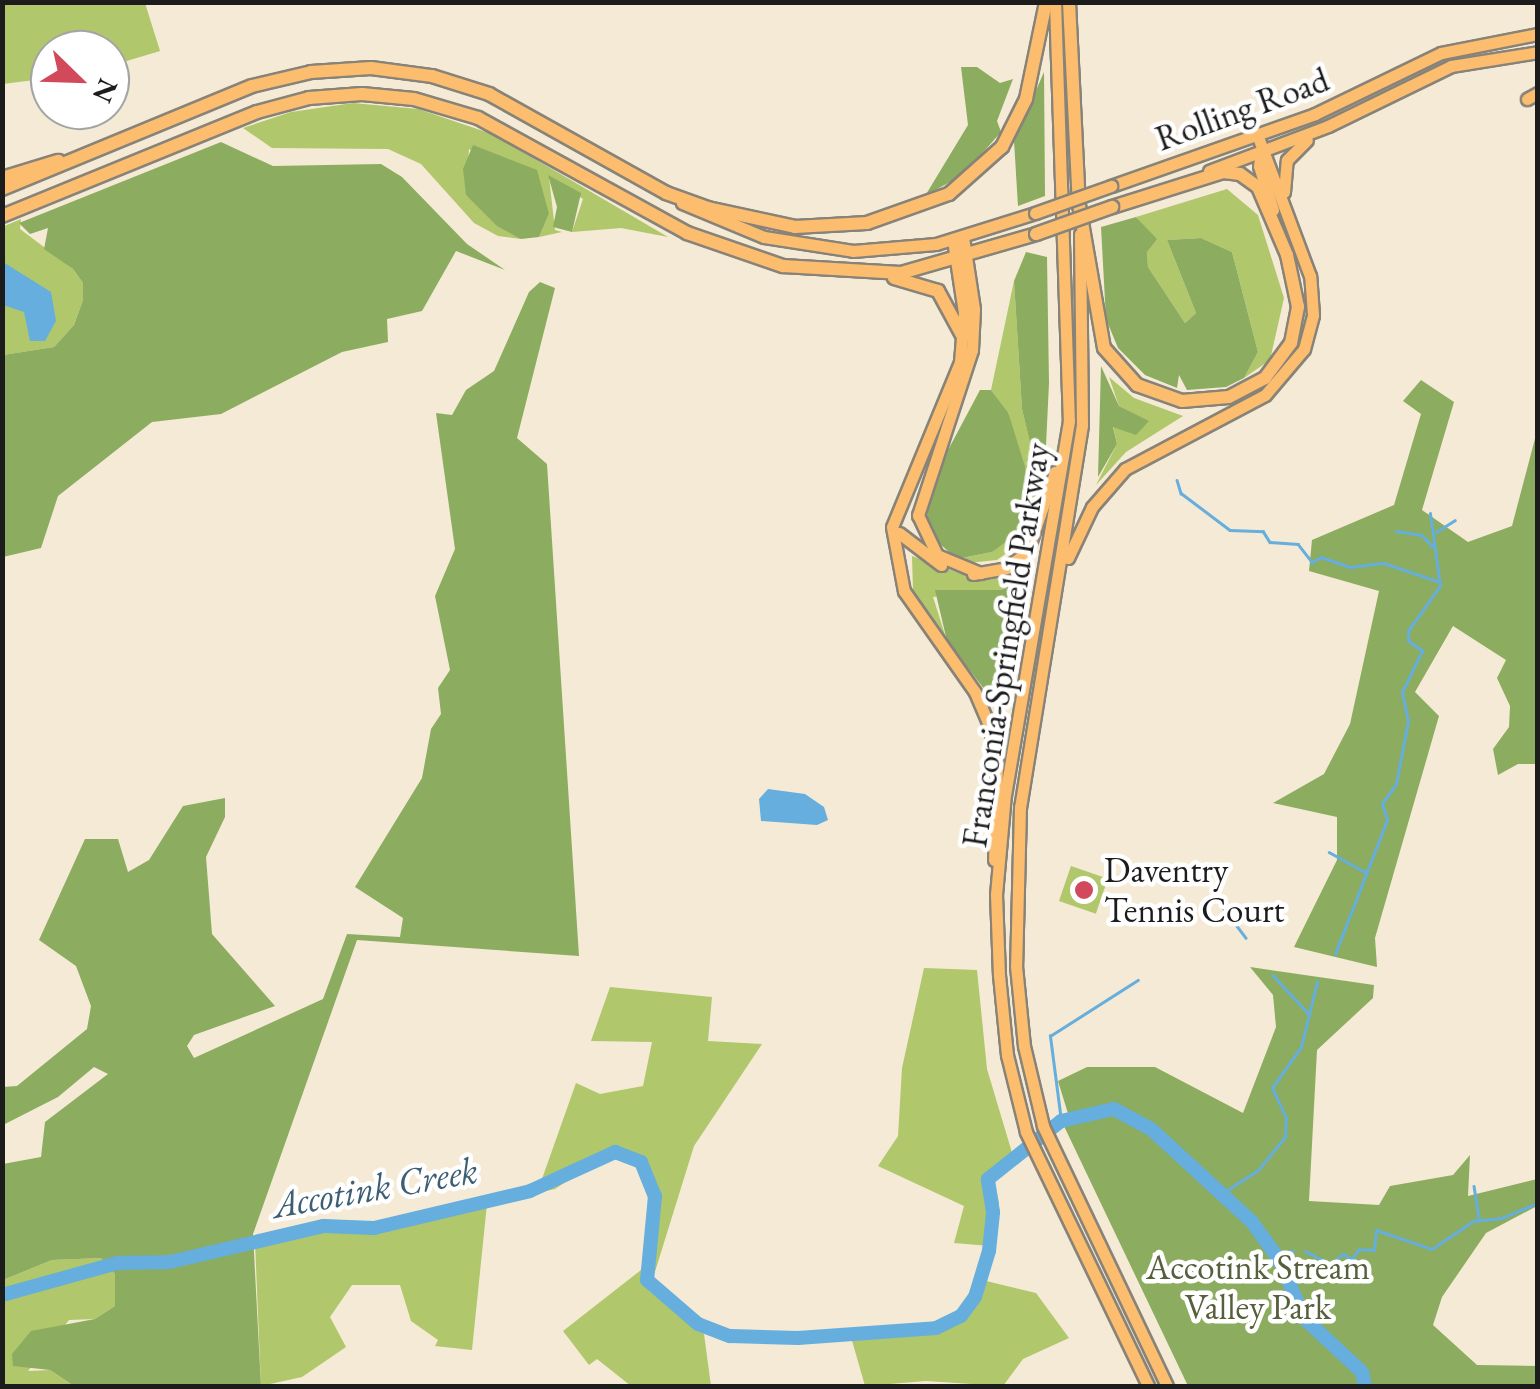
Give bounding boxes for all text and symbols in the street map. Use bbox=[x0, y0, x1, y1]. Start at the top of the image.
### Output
north arrow bbox=[30, 30, 130, 130]
street label: Rolling Road bbox=[1150, 58, 1334, 160]
text: N bbox=[85, 73, 127, 108]
street label: Franconia-Springfield Parkway bbox=[953, 440, 1059, 850]
place label: Daventry Tennis Court bbox=[1104, 849, 1285, 931]
marker: Daventry Tennis Court bbox=[1073, 879, 1095, 901]
water label: Accotink Creek bbox=[269, 1147, 481, 1227]
park label: Accotink Stream Valley Park bbox=[1146, 1246, 1370, 1328]

